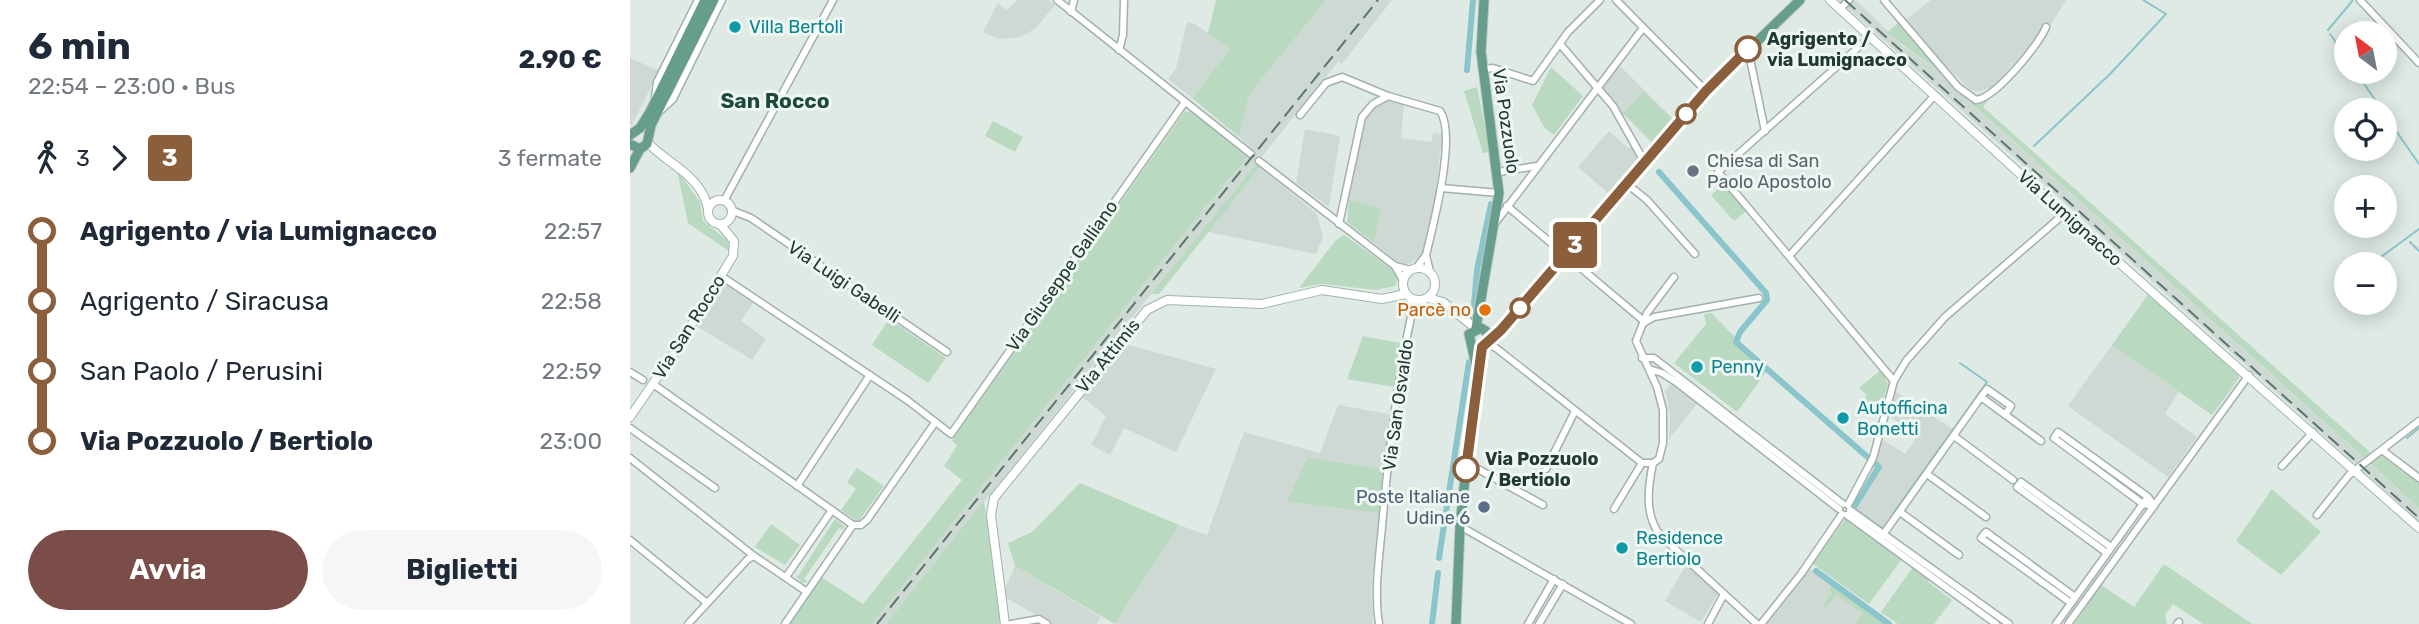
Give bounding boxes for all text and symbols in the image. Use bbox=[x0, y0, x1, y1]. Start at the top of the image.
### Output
place label: Villa Bertoli bbox=[749, 16, 843, 38]
marker: Villa Bertoli bbox=[727, 19, 743, 35]
north arrow bbox=[2334, 21, 2398, 84]
map controls bbox=[2334, 21, 2397, 315]
text: 6 min bbox=[28, 23, 131, 69]
place label: Agrigento / via Lumignacco bbox=[1767, 28, 1907, 71]
marker: Agrigento / via Lumignacco bbox=[1735, 36, 1761, 62]
text: 2.90 € bbox=[518, 44, 602, 75]
street label: Via Pozzuolo bbox=[1488, 67, 1524, 175]
text: 22:54 – 23:00 · Bus bbox=[28, 72, 236, 100]
district label: San Rocco bbox=[720, 88, 830, 113]
button: locate bbox=[2334, 98, 2397, 161]
unlabelled marker bbox=[1676, 104, 1696, 124]
icon: walk bbox=[28, 139, 66, 177]
icon: forward bbox=[100, 139, 138, 177]
text: 3 bbox=[76, 144, 90, 172]
text: 3 bbox=[162, 144, 178, 172]
text: 3 fermate bbox=[498, 144, 602, 172]
place label: Chiesa di San Paolo Apostolo bbox=[1707, 150, 1832, 193]
marker: Chiesa di San Paolo Apostolo bbox=[1685, 163, 1701, 179]
street label: Via Lumignacco bbox=[2013, 165, 2127, 271]
button: + bbox=[2334, 175, 2397, 238]
street label: Via Giuseppe Galliano bbox=[1001, 196, 1123, 356]
text: Agrigento / via Lumignacco bbox=[80, 216, 437, 247]
text: 22:57 bbox=[544, 217, 602, 245]
line badge: 3 bbox=[1552, 222, 1598, 268]
text: 3 bbox=[1567, 231, 1583, 259]
street label: Via Luigi Gabelli bbox=[784, 236, 904, 328]
button: − bbox=[2334, 252, 2397, 315]
street label: Via San Rocco bbox=[648, 271, 730, 383]
text: Agrigento / Siracusa bbox=[80, 286, 329, 317]
text: 22:58 bbox=[541, 287, 602, 315]
unlabelled marker bbox=[1510, 298, 1530, 318]
place label: Parcè no bbox=[1397, 299, 1471, 321]
marker: Parcè no bbox=[1477, 302, 1493, 318]
street label: Via Attimis bbox=[1071, 314, 1145, 398]
street label: Via San Osvaldo bbox=[1378, 338, 1418, 472]
text: San Paolo / Perusini bbox=[80, 356, 323, 387]
place label: Penny bbox=[1711, 356, 1764, 378]
text: 22:59 bbox=[542, 357, 602, 385]
marker: Penny bbox=[1689, 359, 1705, 375]
place label: Autofficina Bonetti bbox=[1857, 397, 1948, 440]
marker: Autofficina Bonetti bbox=[1835, 410, 1851, 426]
text: Via Pozzuolo / Bertiolo bbox=[80, 426, 373, 457]
text: 23:00 bbox=[540, 427, 602, 455]
place label: Via Pozzuolo / Bertiolo bbox=[1485, 448, 1598, 491]
marker: Via Pozzuolo / Bertiolo bbox=[1453, 456, 1479, 482]
place label: Poste Italiane Udine 6 bbox=[1356, 486, 1470, 529]
marker: Poste Italiane Udine 6 bbox=[1476, 499, 1492, 515]
place label: Residence Bertiolo bbox=[1636, 527, 1723, 570]
button: Avvia bbox=[28, 530, 308, 610]
button: Biglietti bbox=[322, 530, 602, 610]
marker: Residence Bertiolo bbox=[1614, 540, 1630, 556]

